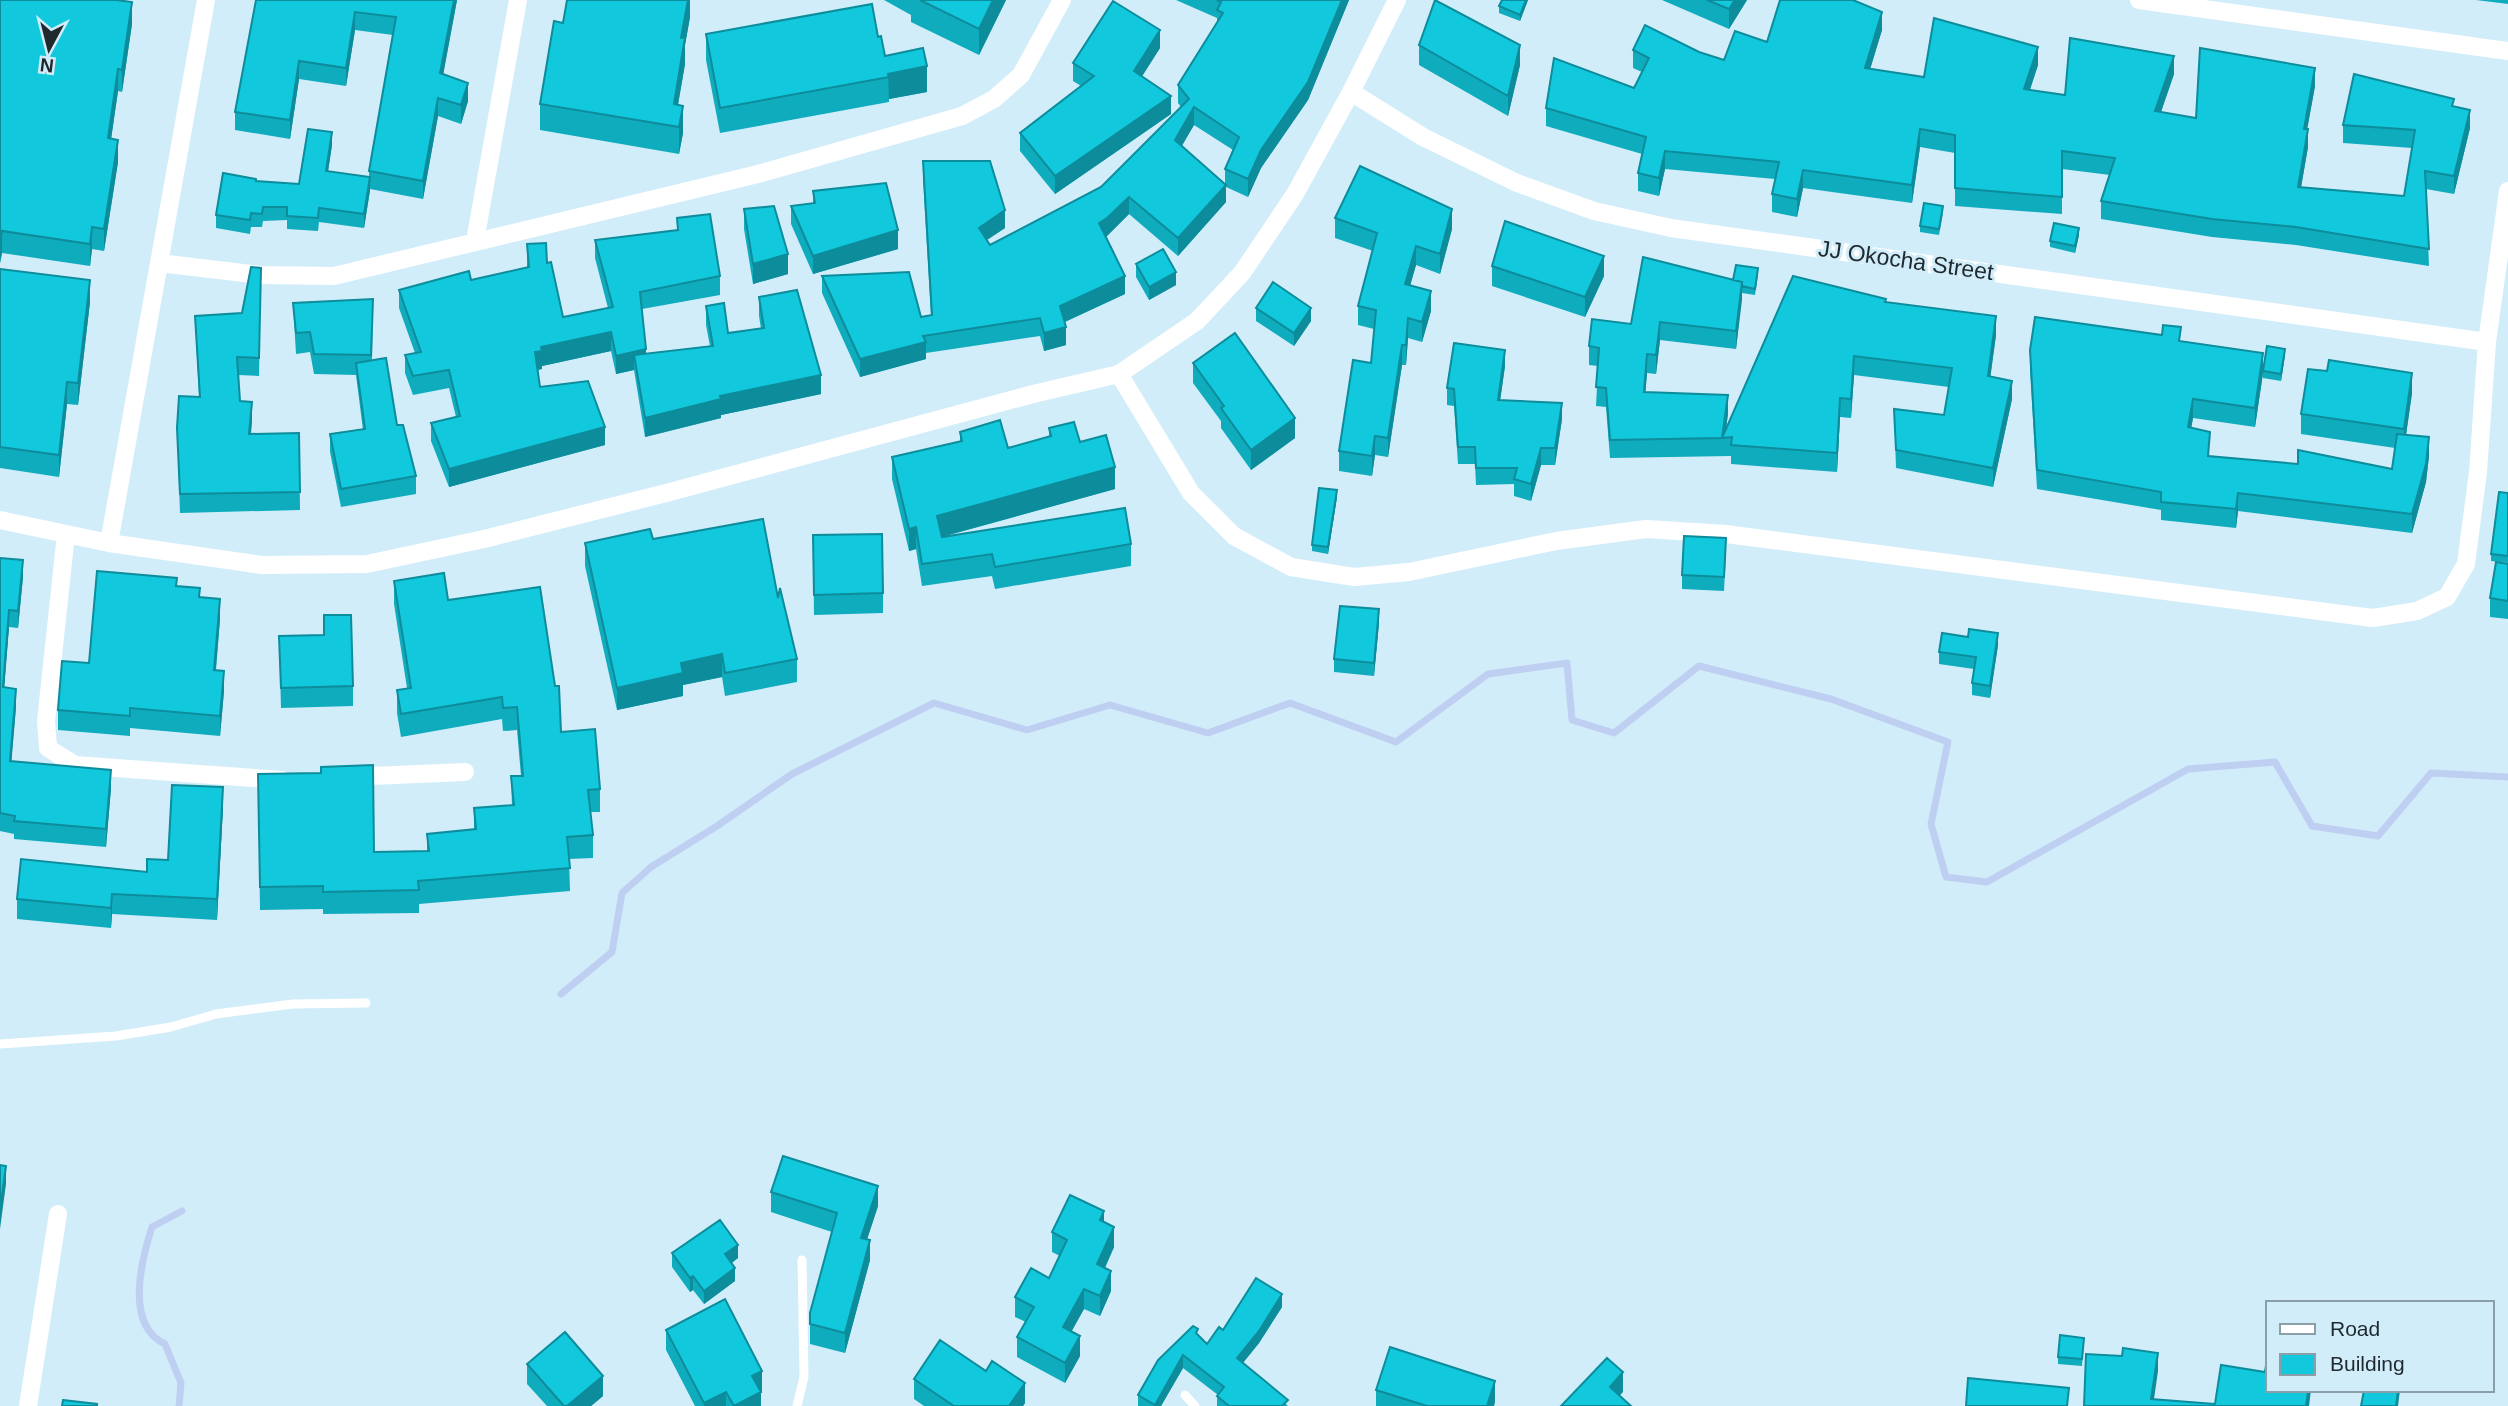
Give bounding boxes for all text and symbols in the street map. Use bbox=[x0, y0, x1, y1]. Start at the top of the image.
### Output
north arrow bbox=[14, 14, 84, 84]
text: N bbox=[39, 54, 55, 77]
street label: JJ Okocha Street bbox=[1817, 235, 1996, 285]
legend bbox=[2266, 1301, 2494, 1392]
text: Road bbox=[2330, 1317, 2380, 1340]
text: Building bbox=[2330, 1352, 2405, 1375]

